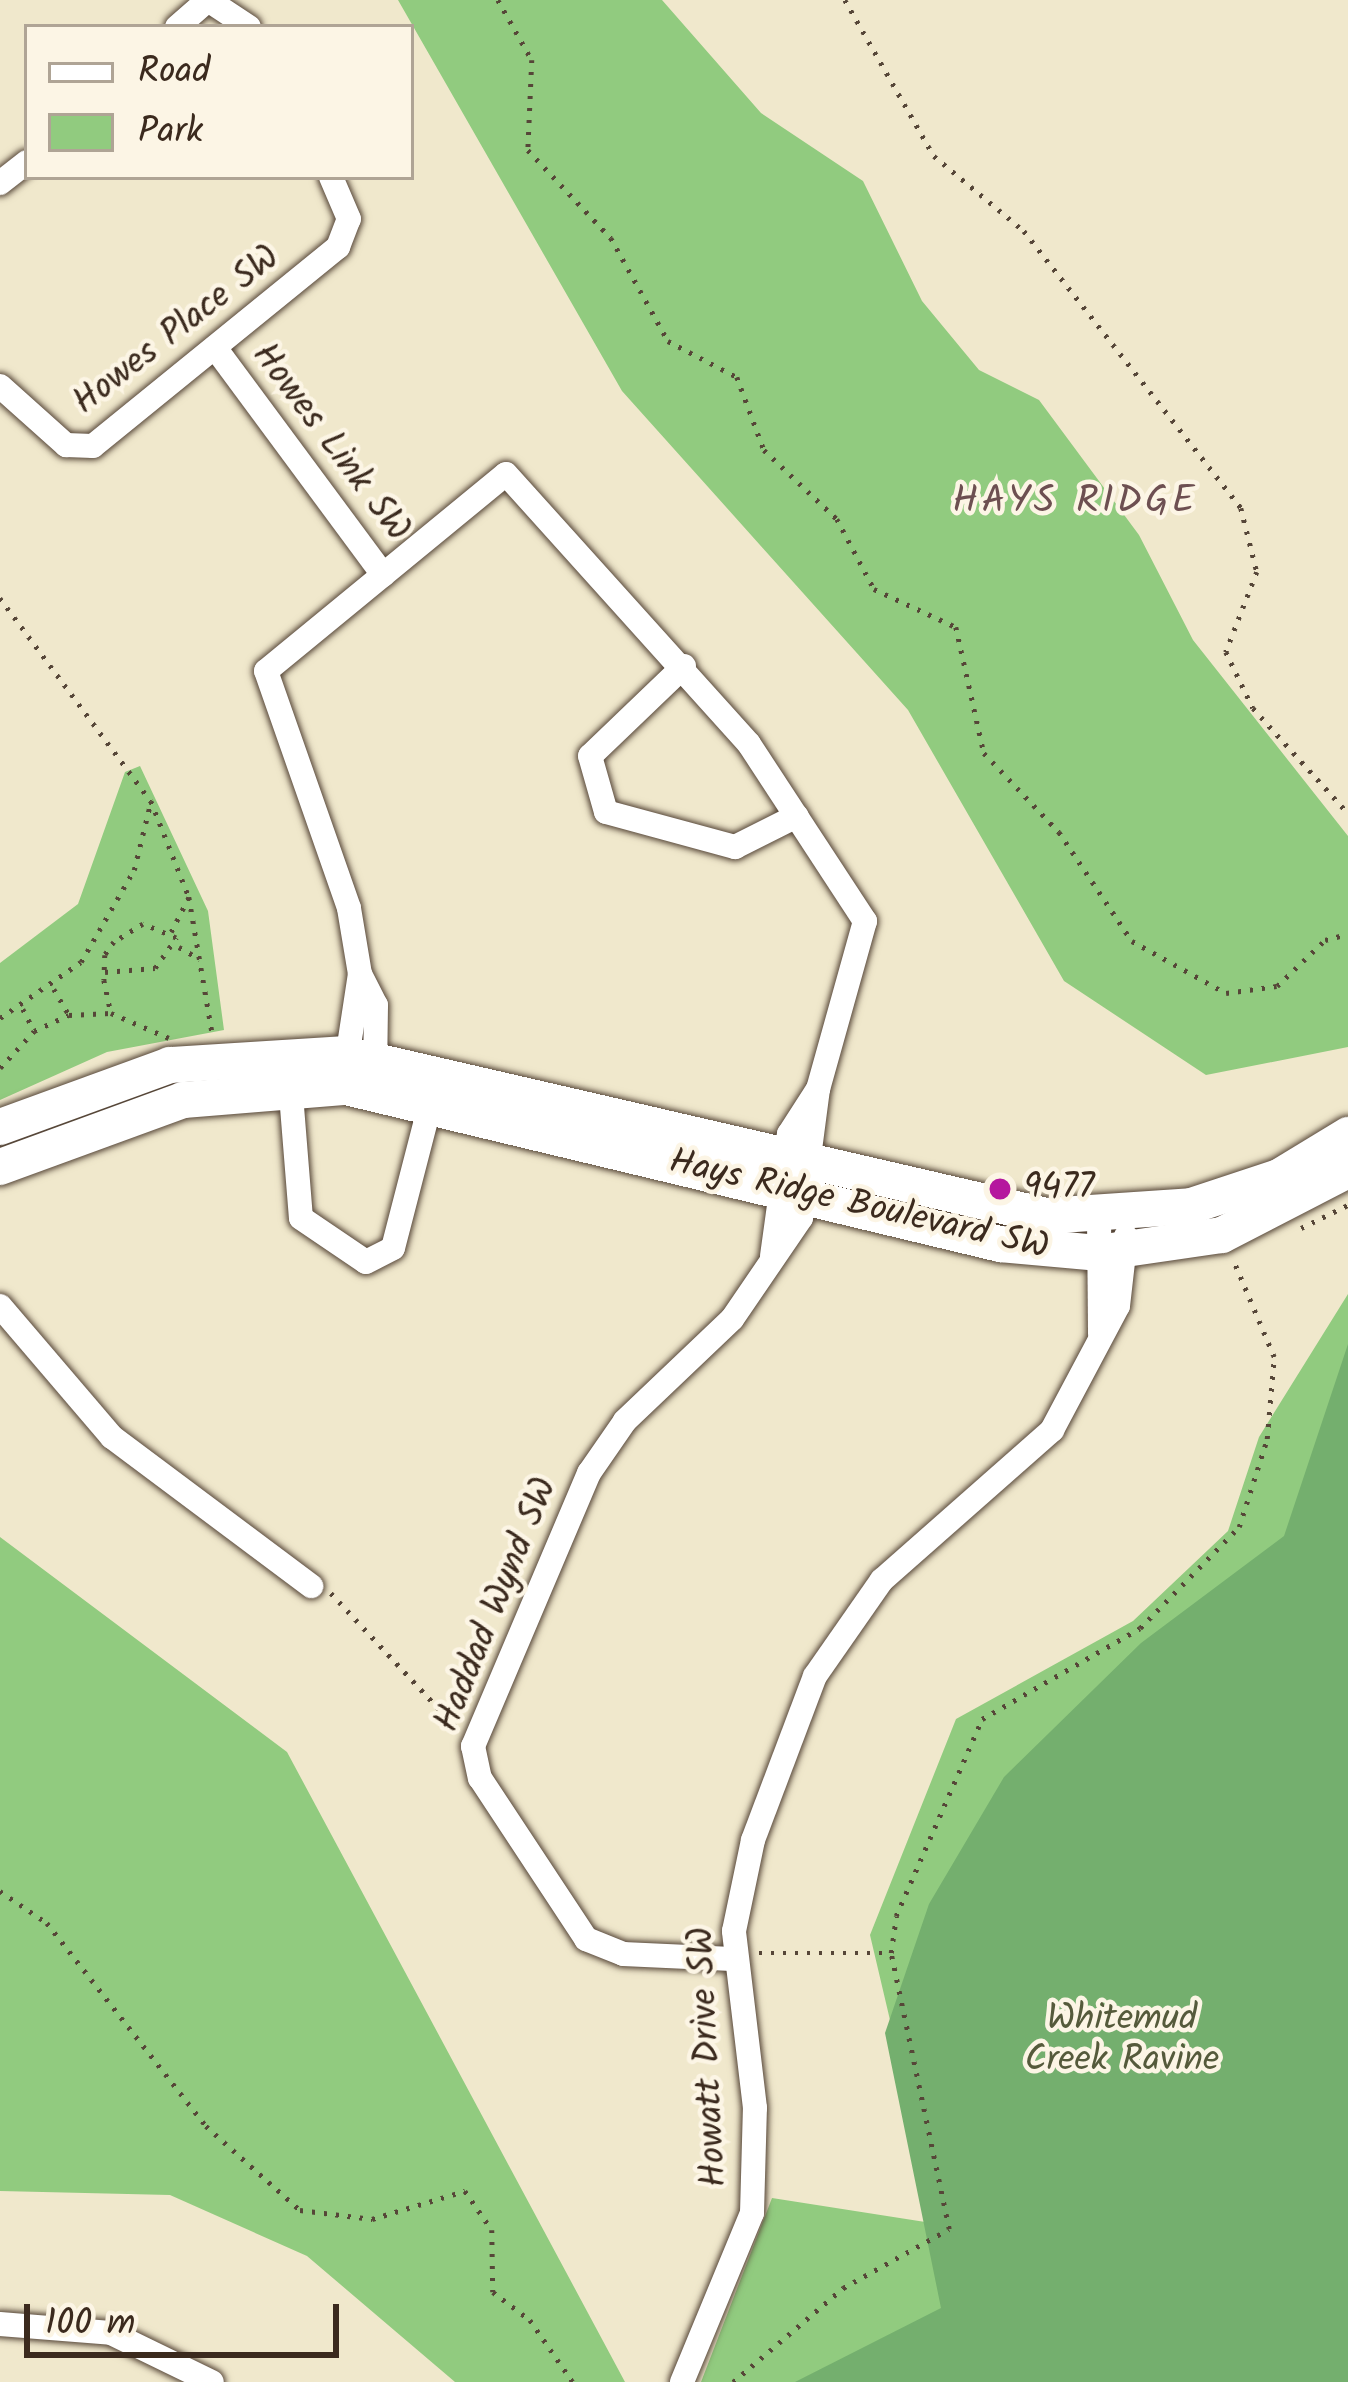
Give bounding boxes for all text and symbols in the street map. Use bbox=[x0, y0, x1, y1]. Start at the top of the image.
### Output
legend bbox=[24, 24, 414, 180]
text: Road bbox=[138, 44, 210, 101]
text: Park bbox=[138, 104, 203, 161]
street label: Howes Place SW bbox=[65, 237, 289, 425]
street label: Howes Link SW bbox=[242, 336, 418, 550]
district label: HAYS RIDGE bbox=[952, 479, 1198, 525]
street label: Hays Ridge Boulevard SW bbox=[665, 1140, 1053, 1270]
place label: 9477 bbox=[1024, 1167, 1095, 1211]
marker: 9477 bbox=[987, 1176, 1013, 1202]
street label: Haddad Wynd SW bbox=[426, 1472, 568, 1738]
street label: Howatt Drive SW bbox=[681, 1926, 737, 2188]
park label: Whitemud Creek Ravine bbox=[1025, 1997, 1219, 2082]
scale bar bbox=[30, 2280, 345, 2354]
text: 100 m bbox=[45, 2296, 135, 2353]

